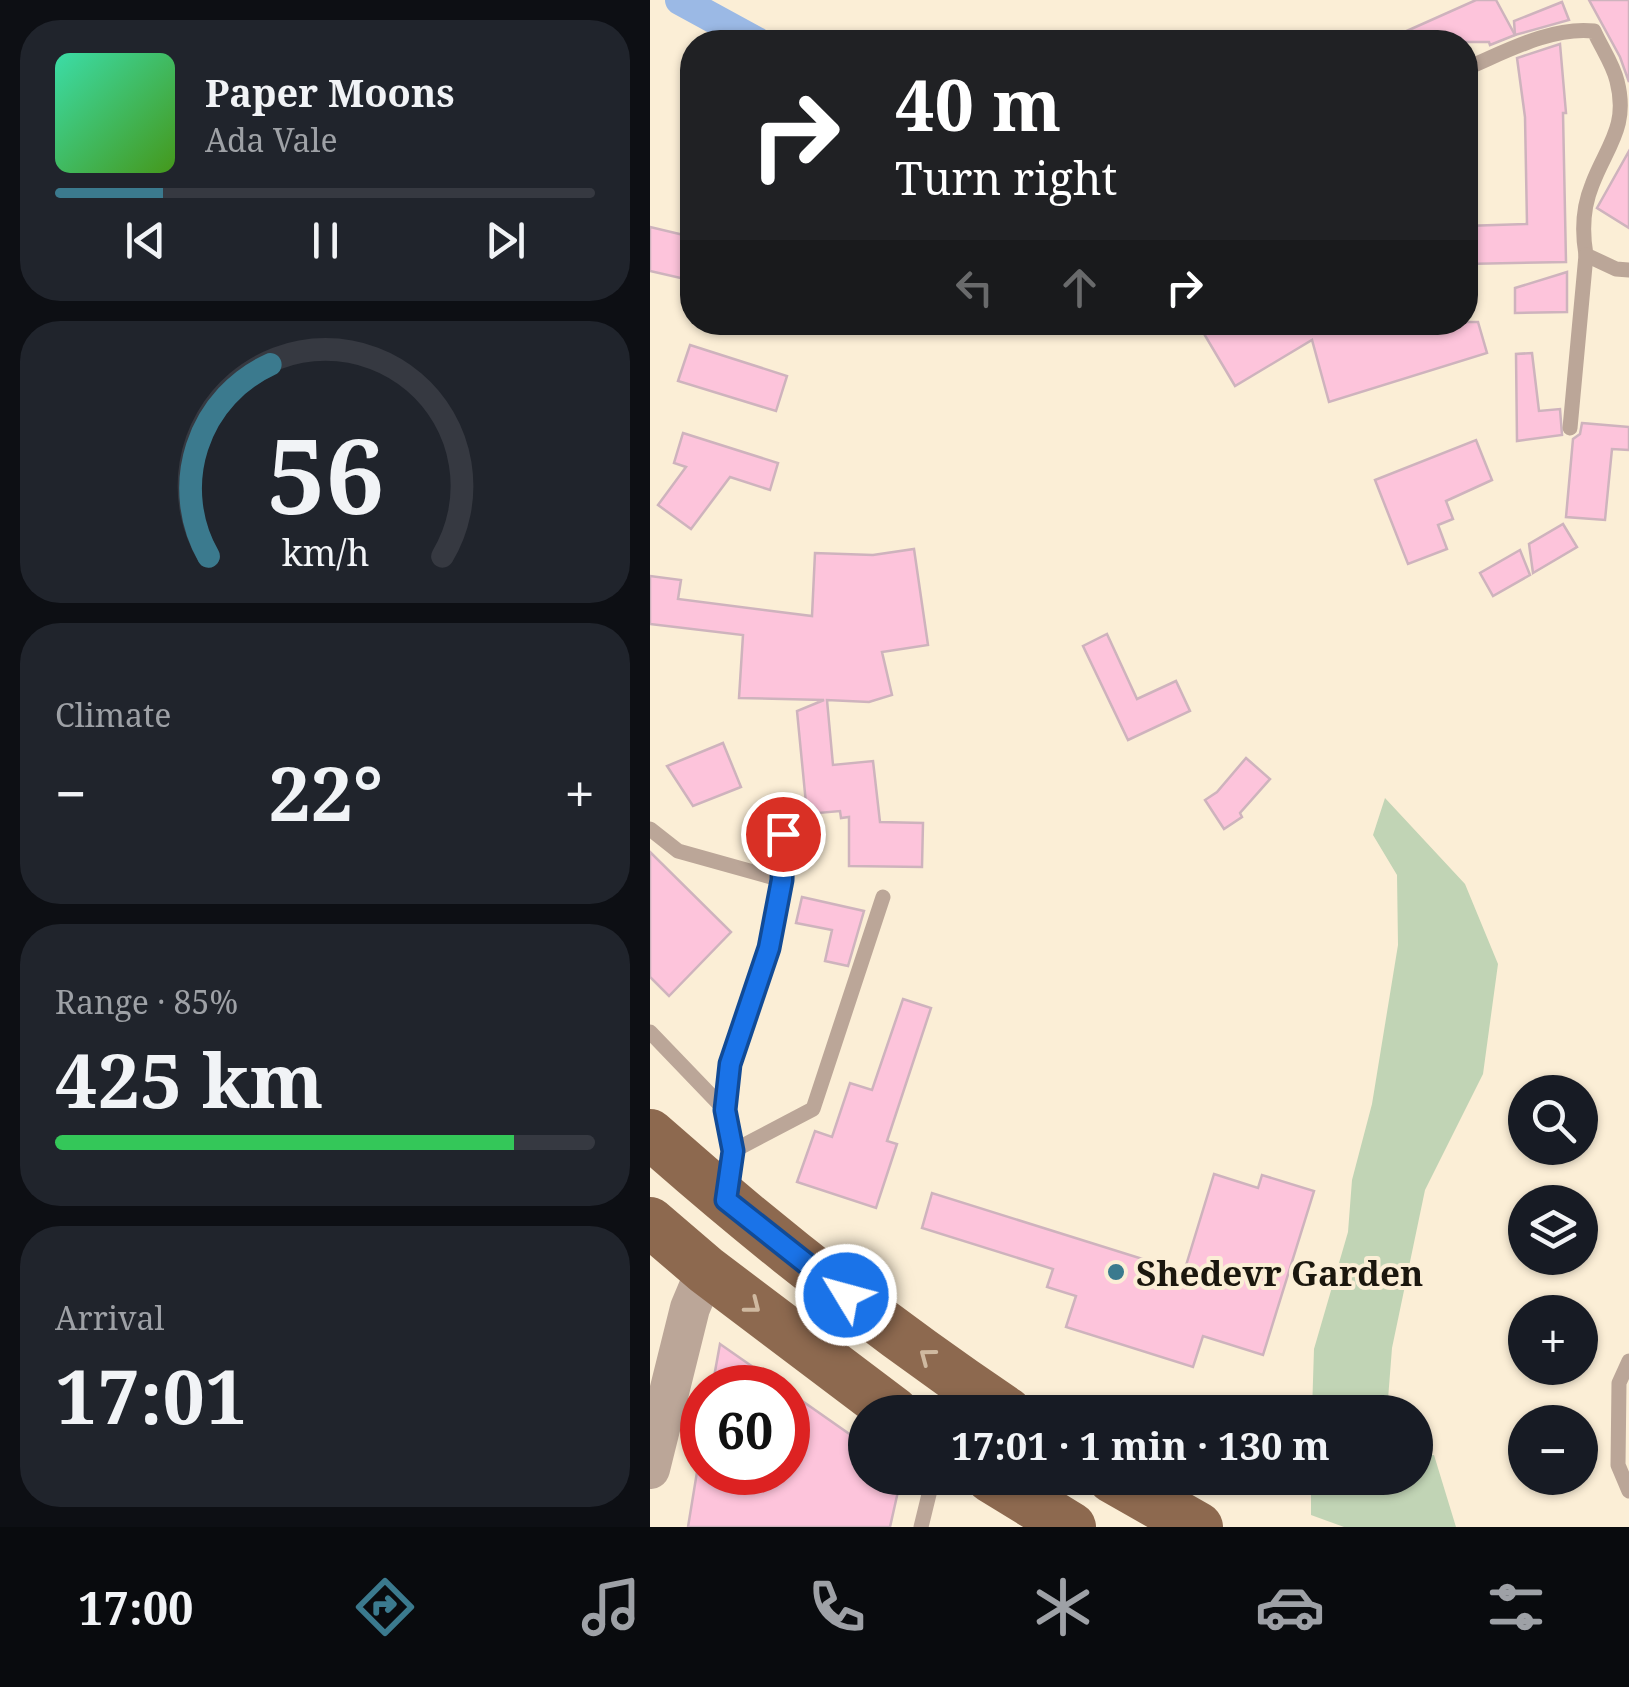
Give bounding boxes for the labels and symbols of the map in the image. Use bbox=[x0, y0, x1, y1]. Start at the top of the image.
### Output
pin bbox=[741, 792, 826, 877]
position arrow bbox=[794, 1243, 898, 1347]
place label: Shedevr Garden bbox=[1136, 1249, 1423, 1296]
marker: Shedevr Garden bbox=[1105, 1261, 1127, 1283]
one-way arrow bbox=[741, 1295, 759, 1312]
one-way arrow bbox=[920, 1351, 938, 1368]
speed limit sign: 60 bbox=[680, 1365, 810, 1495]

